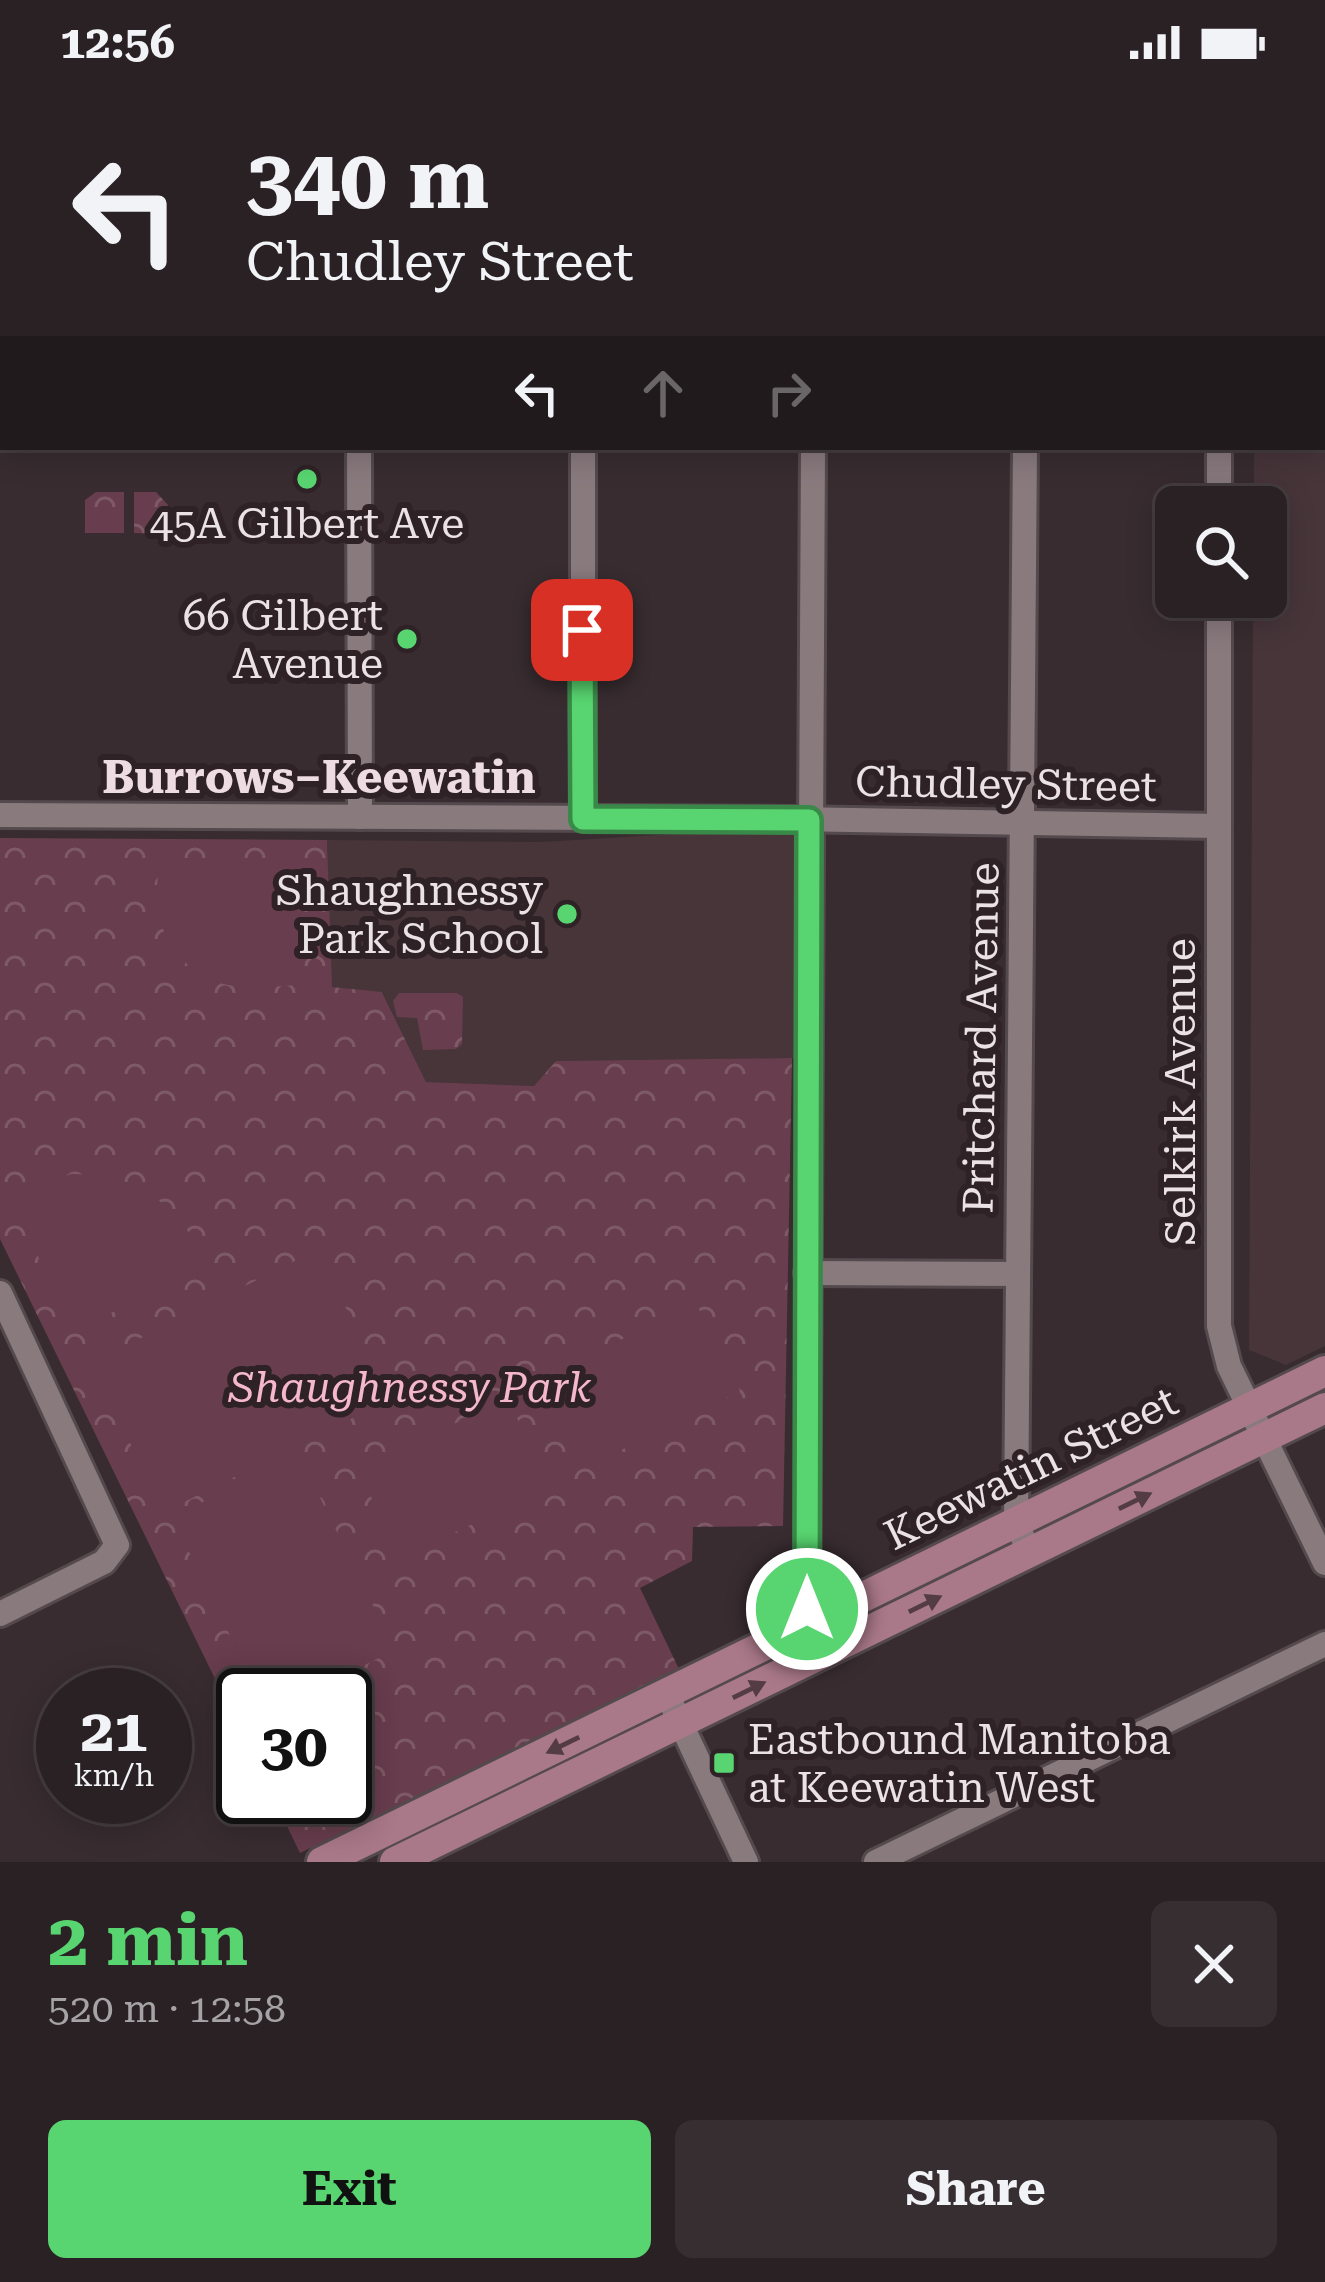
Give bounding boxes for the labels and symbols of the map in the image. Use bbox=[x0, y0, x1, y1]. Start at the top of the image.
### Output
marker: 45A Gilbert Ave bbox=[294, 466, 320, 492]
place label: 45A Gilbert Ave bbox=[150, 499, 464, 548]
pin bbox=[531, 579, 633, 681]
place label: 66 Gilbert Avenue bbox=[183, 591, 383, 688]
marker: 66 Gilbert Avenue bbox=[394, 626, 420, 652]
district label: Burrows–Keewatin bbox=[102, 751, 536, 804]
street label: Chudley Street bbox=[855, 757, 1157, 811]
street label: Pritchard Avenue bbox=[953, 862, 1009, 1214]
place label: Shaughnessy Park School bbox=[276, 866, 543, 963]
marker: Shaughnessy Park School bbox=[554, 901, 580, 927]
street label: Selkirk Avenue bbox=[1156, 938, 1205, 1246]
park label: Shaughnessy Park bbox=[228, 1363, 592, 1412]
street label: Keewatin Street bbox=[877, 1376, 1185, 1560]
one-way arrow bbox=[1118, 1492, 1152, 1512]
position arrow bbox=[744, 1546, 870, 1672]
one-way arrow bbox=[908, 1594, 943, 1614]
speed limit sign: 30 bbox=[216, 1668, 372, 1824]
one-way arrow bbox=[732, 1680, 766, 1700]
place label: Eastbound Manitoba at Keewatin West bbox=[748, 1715, 1171, 1812]
one-way arrow bbox=[545, 1735, 580, 1755]
marker: Eastbound Manitoba at Keewatin West bbox=[711, 1750, 737, 1776]

